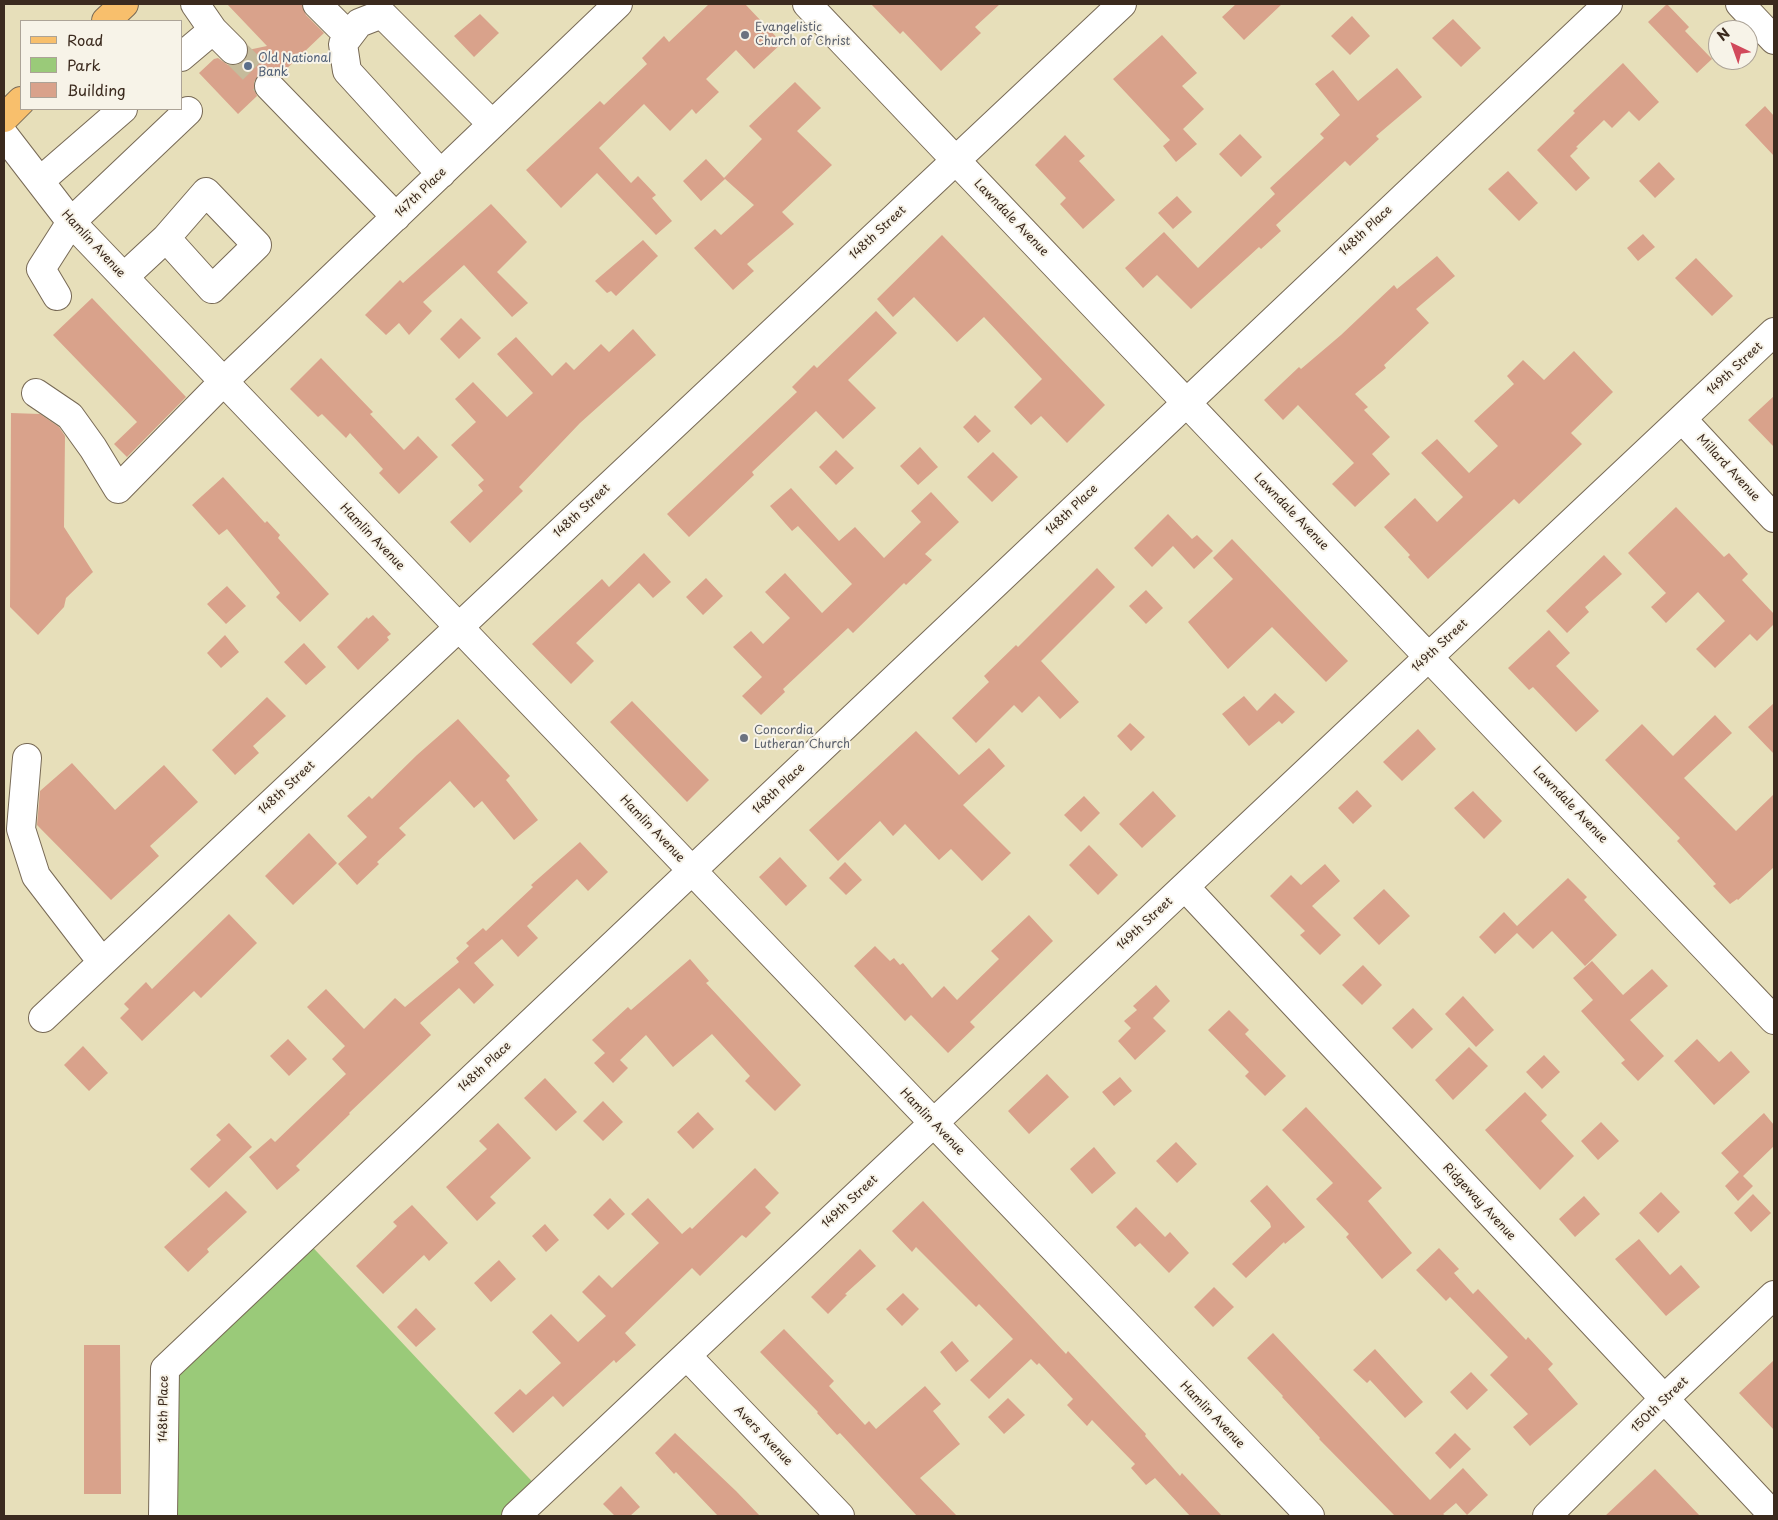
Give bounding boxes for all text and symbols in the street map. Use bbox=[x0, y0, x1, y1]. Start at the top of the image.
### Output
legend bbox=[20, 20, 182, 110]
north arrow bbox=[1708, 20, 1758, 70]
place label: Evangelistic Church of Christ bbox=[755, 21, 850, 49]
text: N bbox=[1712, 23, 1734, 46]
text: Road bbox=[67, 28, 103, 51]
marker: Evangelistic Church of Christ bbox=[739, 29, 751, 41]
place label: Old National Bank bbox=[258, 52, 331, 80]
text: Park bbox=[67, 53, 101, 76]
marker: Old National Bank bbox=[242, 60, 254, 72]
text: Building bbox=[67, 78, 126, 101]
street label: 147th Place bbox=[392, 165, 450, 221]
street label: Lawndale Avenue bbox=[971, 177, 1051, 259]
street label: 148th Street bbox=[847, 203, 909, 263]
street label: 148th Place bbox=[1337, 203, 1395, 259]
street label: Hamlin Avenue bbox=[58, 207, 128, 281]
street label: 149th Street bbox=[1704, 339, 1766, 399]
street label: Millard Avenue bbox=[1693, 432, 1763, 504]
street label: Lawndale Avenue bbox=[1251, 471, 1331, 553]
street label: 148th Street bbox=[551, 481, 613, 541]
street label: 148th Place bbox=[1043, 482, 1101, 538]
street label: Hamlin Avenue bbox=[337, 501, 407, 573]
street label: 149th Street bbox=[1409, 616, 1471, 676]
place label: Concordia Lutheran Church bbox=[754, 724, 850, 752]
marker: Concordia Lutheran Church bbox=[738, 732, 750, 744]
street label: 148th Street bbox=[256, 758, 318, 818]
street label: 148th Place bbox=[750, 761, 808, 817]
street label: Lawndale Avenue bbox=[1530, 764, 1610, 846]
street label: Hamlin Avenue bbox=[617, 793, 687, 865]
street label: 149th Street bbox=[1114, 894, 1176, 954]
street label: 148th Place bbox=[456, 1039, 514, 1095]
street label: Hamlin Avenue bbox=[897, 1086, 967, 1158]
street label: Ridgeway Avenue bbox=[1440, 1161, 1518, 1243]
street label: 149th Street bbox=[819, 1172, 881, 1232]
street label: 150th Street bbox=[1629, 1374, 1691, 1436]
street label: 148th Place bbox=[156, 1376, 172, 1442]
street label: Hamlin Avenue bbox=[1177, 1379, 1247, 1451]
street label: Avers Avenue bbox=[731, 1403, 795, 1469]

